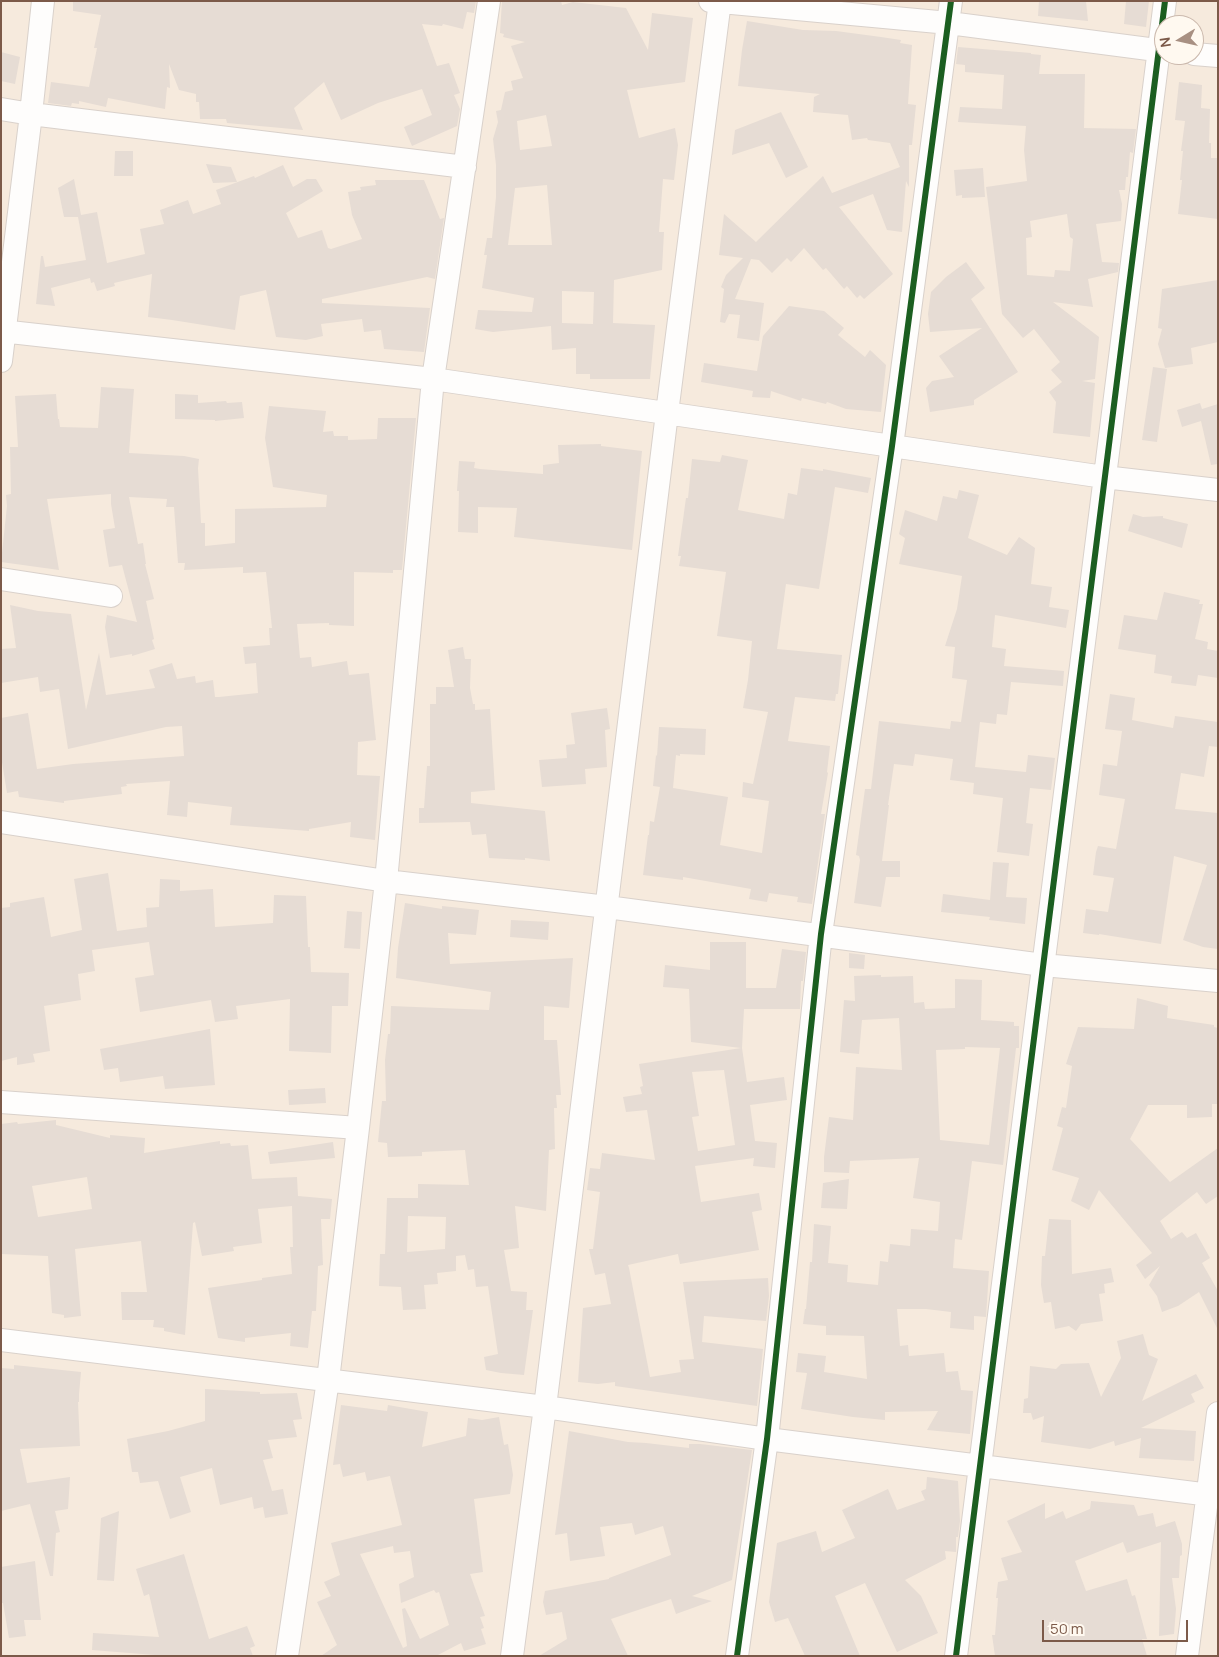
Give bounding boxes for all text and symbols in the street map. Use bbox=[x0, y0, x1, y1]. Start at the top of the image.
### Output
north arrow bbox=[1154, 15, 1204, 65]
text: N bbox=[1155, 36, 1175, 49]
scale bar bbox=[1044, 1610, 1190, 1642]
text: 50 m bbox=[1050, 1618, 1084, 1639]

